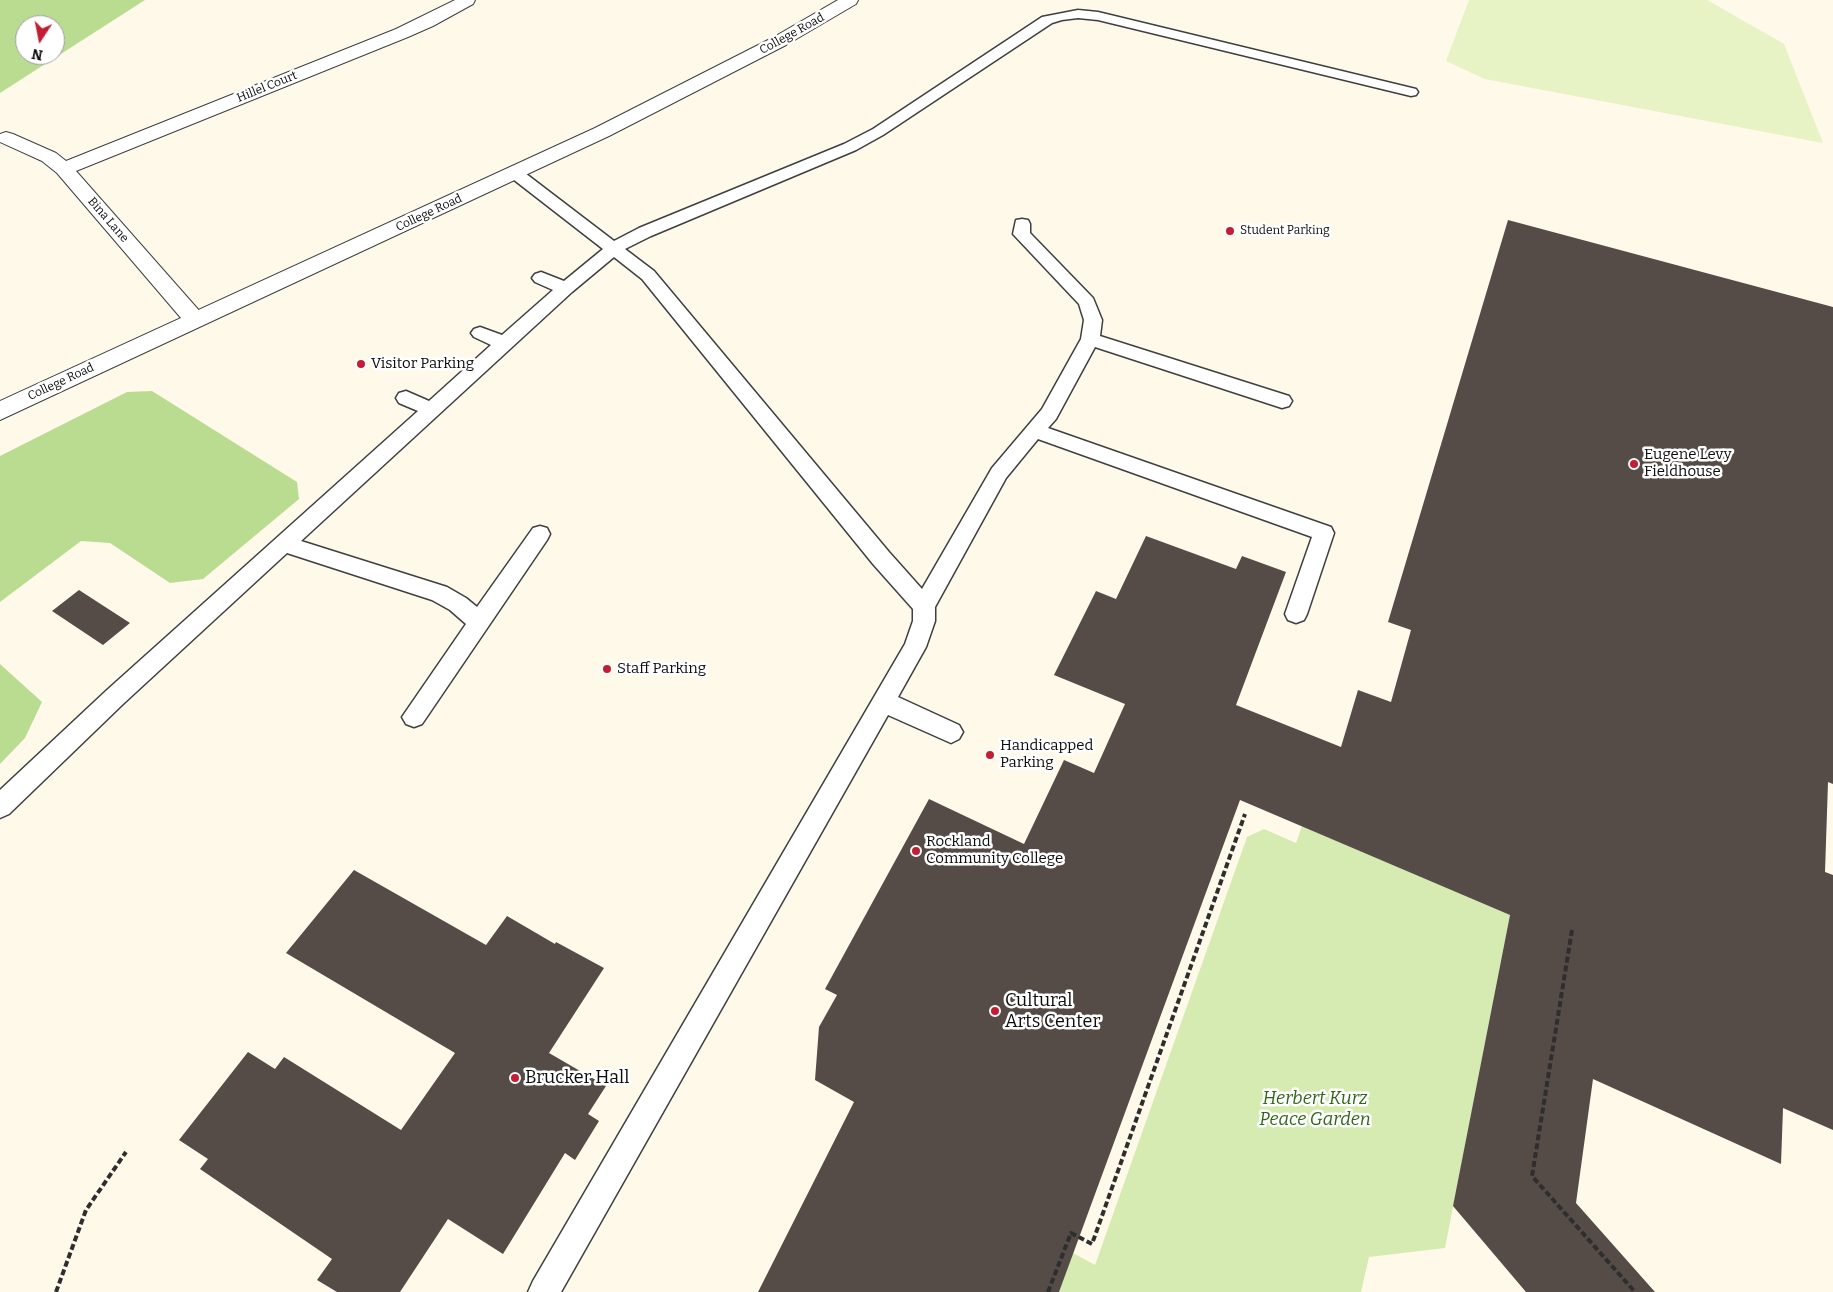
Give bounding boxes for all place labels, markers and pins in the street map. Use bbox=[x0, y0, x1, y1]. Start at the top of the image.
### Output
place label: Student Parking bbox=[1240, 224, 1330, 238]
marker: Student Parking bbox=[1224, 225, 1236, 237]
place label: Visitor Parking bbox=[371, 355, 474, 373]
marker: Visitor Parking bbox=[355, 358, 367, 370]
place label: Eugene Levy Fieldhouse bbox=[1644, 446, 1732, 481]
marker: Eugene Levy Fieldhouse bbox=[1628, 458, 1640, 470]
place label: Staff Parking bbox=[617, 660, 706, 678]
marker: Staff Parking bbox=[601, 663, 613, 675]
place label: Handicapped Parking bbox=[1000, 737, 1093, 772]
marker: Handicapped Parking bbox=[984, 749, 996, 761]
place label: Rockland Community College bbox=[926, 833, 1063, 868]
marker: Rockland Community College bbox=[910, 845, 922, 857]
place label: Cultural Arts Center bbox=[1005, 990, 1100, 1032]
marker: Cultural Arts Center bbox=[989, 1005, 1001, 1017]
place label: Brucker Hall bbox=[525, 1067, 629, 1089]
marker: Brucker Hall bbox=[509, 1072, 521, 1084]

